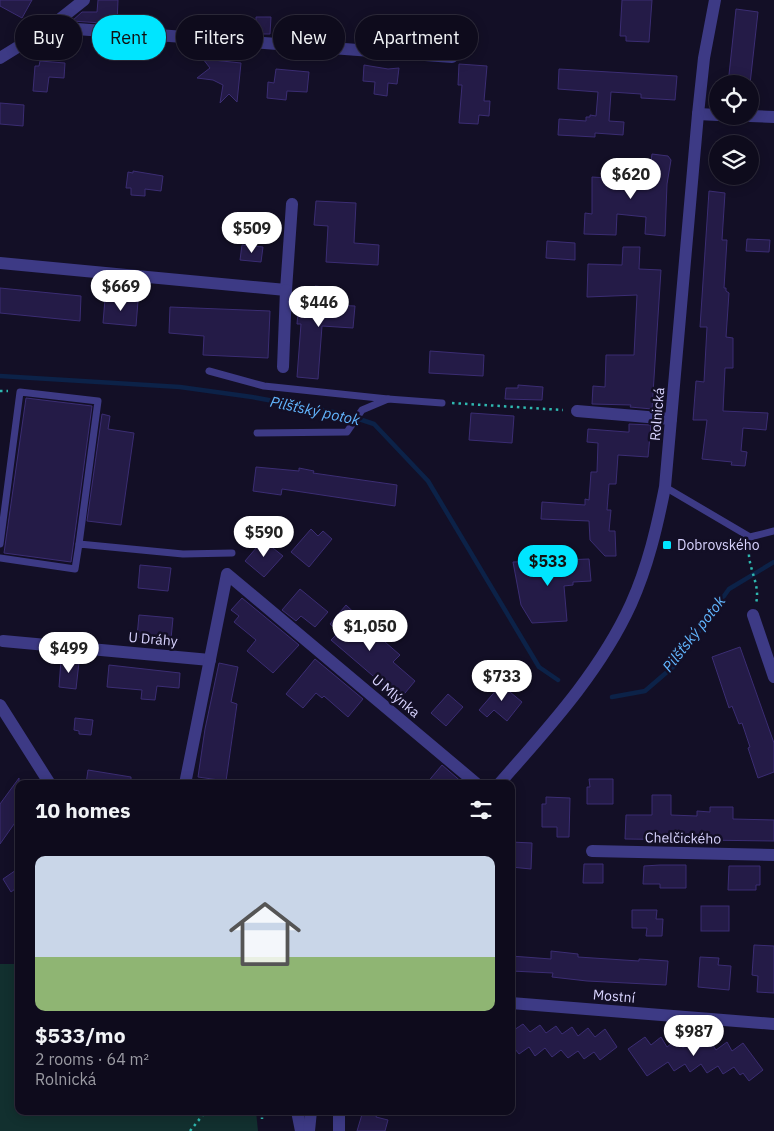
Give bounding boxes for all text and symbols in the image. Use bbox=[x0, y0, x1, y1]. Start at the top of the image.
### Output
chip: Buy bbox=[15, 15, 82, 60]
chip: Rent bbox=[92, 15, 166, 60]
chip: Filters bbox=[176, 15, 263, 60]
chip: New bbox=[273, 15, 345, 60]
chip: Apartment bbox=[355, 15, 478, 60]
map controls bbox=[709, 75, 759, 185]
button: locate bbox=[709, 75, 759, 125]
button: layers bbox=[709, 135, 759, 185]
pin: $620 bbox=[601, 158, 661, 200]
text: $620 bbox=[612, 164, 650, 184]
pin: $509 bbox=[222, 212, 282, 254]
text: $509 bbox=[233, 218, 271, 238]
pin: $669 bbox=[91, 270, 151, 312]
text: $669 bbox=[102, 276, 140, 296]
pin: $446 bbox=[289, 286, 349, 328]
text: $446 bbox=[300, 292, 338, 312]
street label: Rolnická bbox=[646, 386, 668, 442]
water label: Pilšťský potok bbox=[268, 392, 362, 429]
pin: $590 bbox=[234, 516, 294, 558]
text: $590 bbox=[245, 522, 283, 542]
place label: Dobrovského bbox=[677, 536, 760, 554]
marker: Dobrovského bbox=[661, 539, 673, 551]
pin: $533 bbox=[518, 544, 578, 587]
text: $533 bbox=[529, 551, 567, 571]
water label: Pilšťský potok bbox=[658, 592, 729, 676]
pin: $1,050 bbox=[329, 610, 411, 652]
text: $1,050 bbox=[344, 616, 396, 636]
street label: U Dráhy bbox=[128, 628, 178, 650]
pin: $499 bbox=[39, 632, 99, 674]
text: $499 bbox=[50, 638, 88, 658]
pin: $733 bbox=[472, 660, 532, 702]
text: $733 bbox=[483, 666, 521, 686]
street label: U Mlýnka bbox=[368, 671, 424, 722]
text: 10 homes bbox=[35, 796, 131, 824]
icon: filters bbox=[467, 796, 495, 824]
street label: Chelčického bbox=[645, 828, 721, 848]
icon: home bbox=[220, 889, 310, 979]
street label: Mostní bbox=[592, 985, 636, 1007]
pin: $987 bbox=[664, 1014, 724, 1057]
text: $533/mo bbox=[35, 1021, 126, 1049]
text: $987 bbox=[675, 1021, 713, 1041]
text: 2 rooms · 64 m² bbox=[35, 1049, 149, 1069]
text: Rolnická bbox=[35, 1069, 96, 1089]

